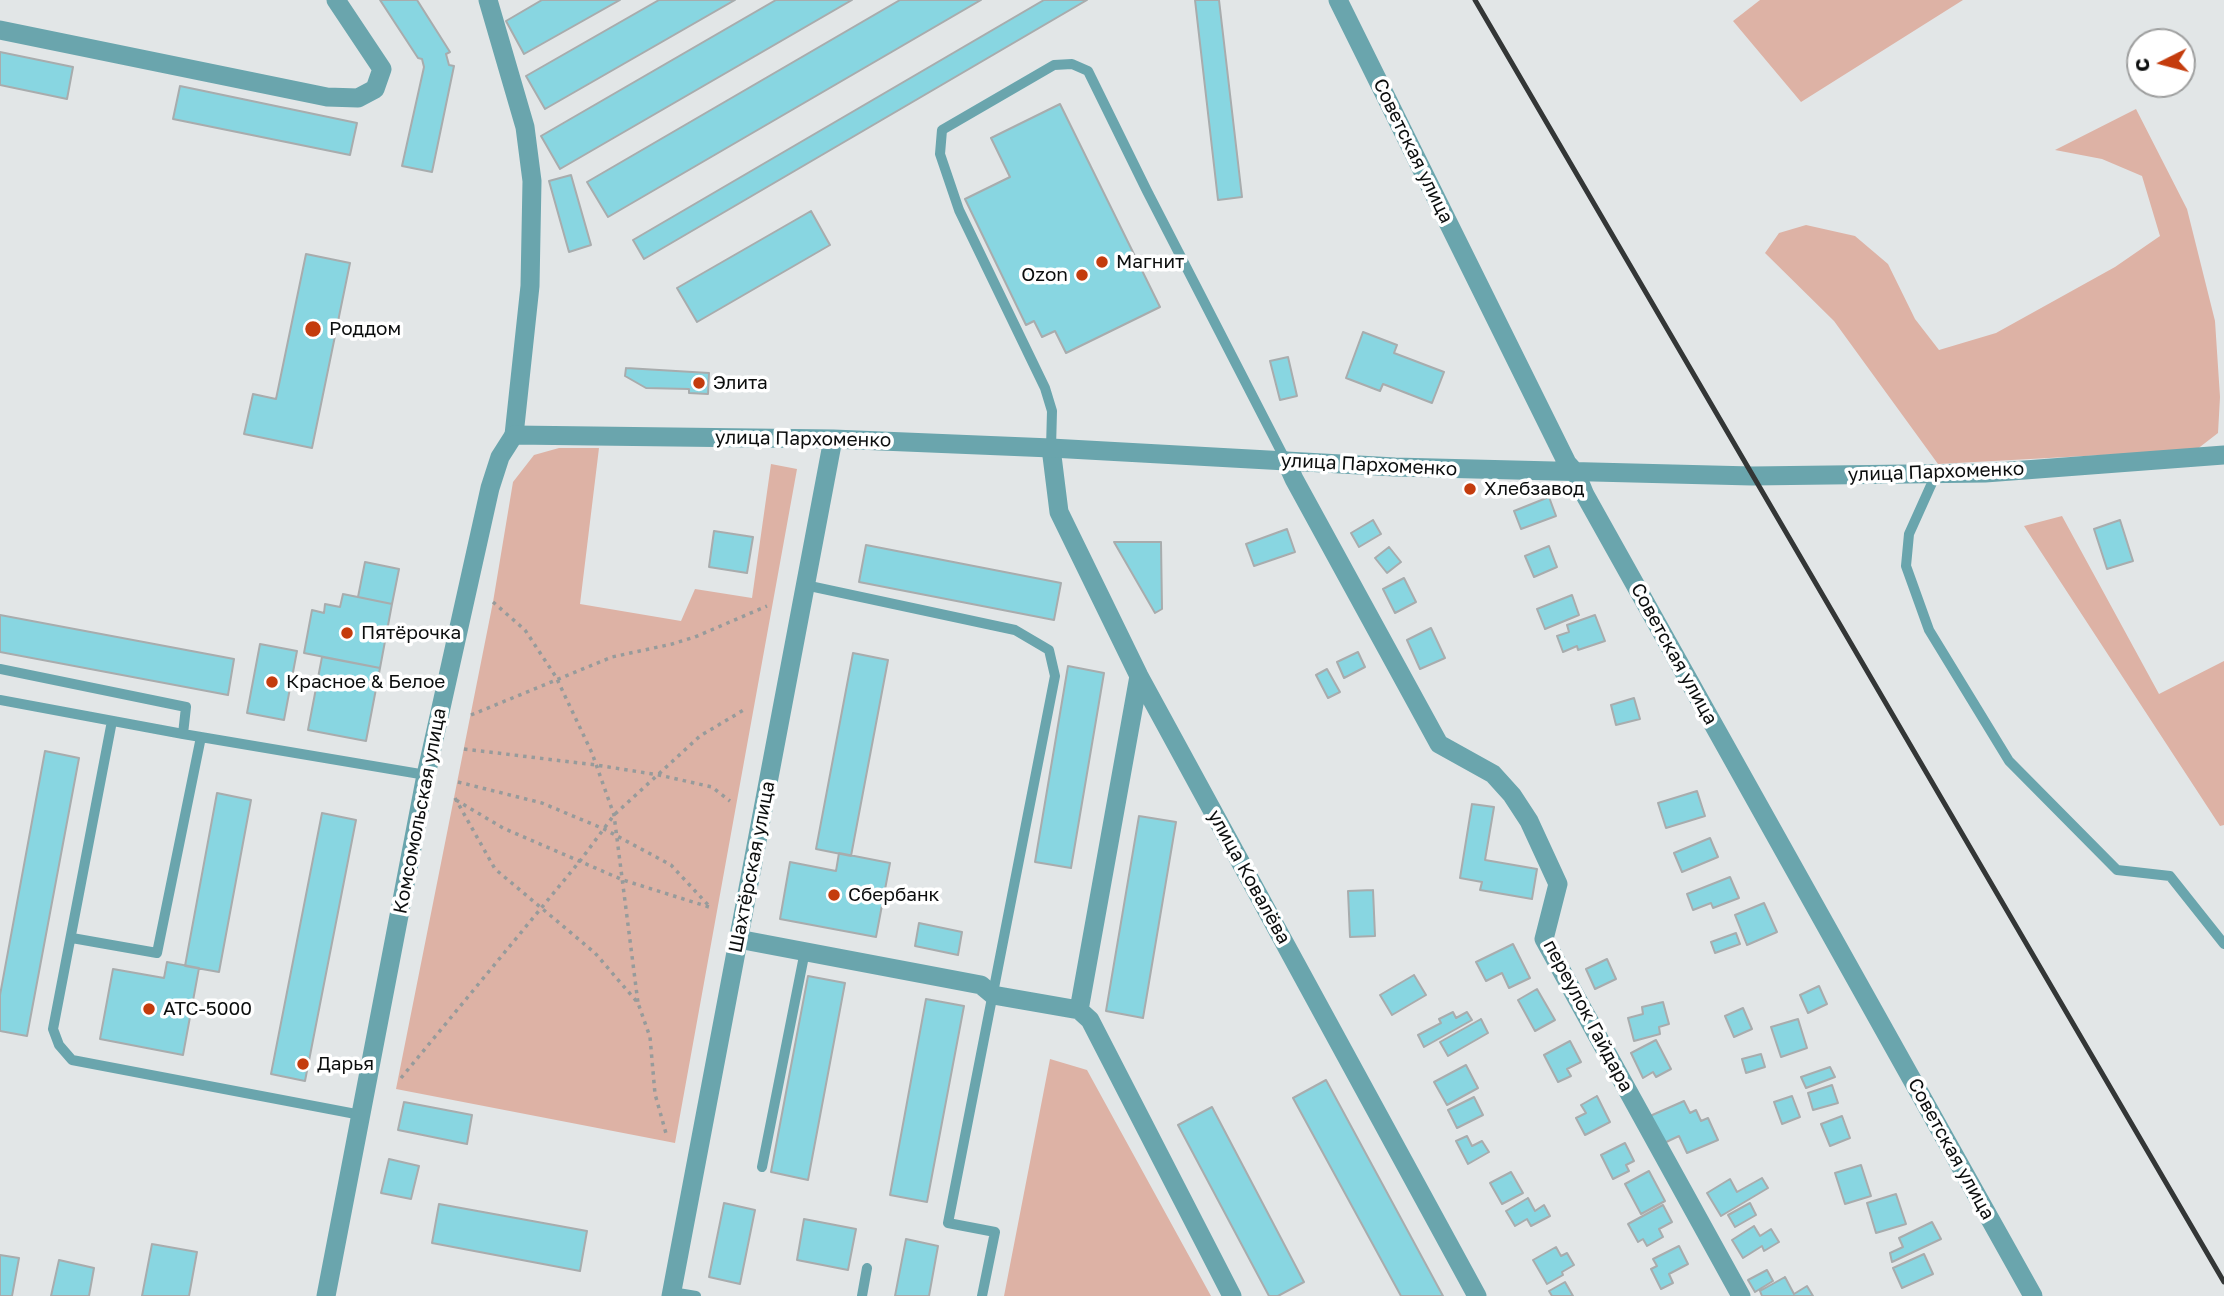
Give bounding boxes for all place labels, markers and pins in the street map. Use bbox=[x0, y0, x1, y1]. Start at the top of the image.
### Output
place label: Магнит bbox=[1116, 251, 1184, 273]
marker: Магнит bbox=[1094, 254, 1110, 270]
place label: Ozon bbox=[1021, 264, 1068, 286]
marker: Ozon bbox=[1074, 267, 1090, 283]
place label: Роддом bbox=[329, 318, 401, 340]
marker: Роддом bbox=[303, 319, 323, 339]
place label: Элита bbox=[713, 372, 768, 394]
marker: Элита bbox=[691, 375, 707, 391]
place label: Хлебзавод bbox=[1484, 478, 1585, 500]
marker: Хлебзавод bbox=[1462, 481, 1478, 497]
place label: Пятёрочка bbox=[361, 622, 461, 644]
marker: Пятёрочка bbox=[339, 625, 355, 641]
place label: Красное & Белое bbox=[286, 671, 445, 693]
marker: Красное & Белое bbox=[264, 674, 280, 690]
place label: Сбербанк bbox=[848, 884, 939, 906]
marker: Сбербанк bbox=[826, 887, 842, 903]
place label: АТС-5000 bbox=[163, 998, 252, 1020]
marker: АТС-5000 bbox=[141, 1001, 157, 1017]
place label: Дарья bbox=[317, 1053, 374, 1075]
marker: Дарья bbox=[295, 1056, 311, 1072]

